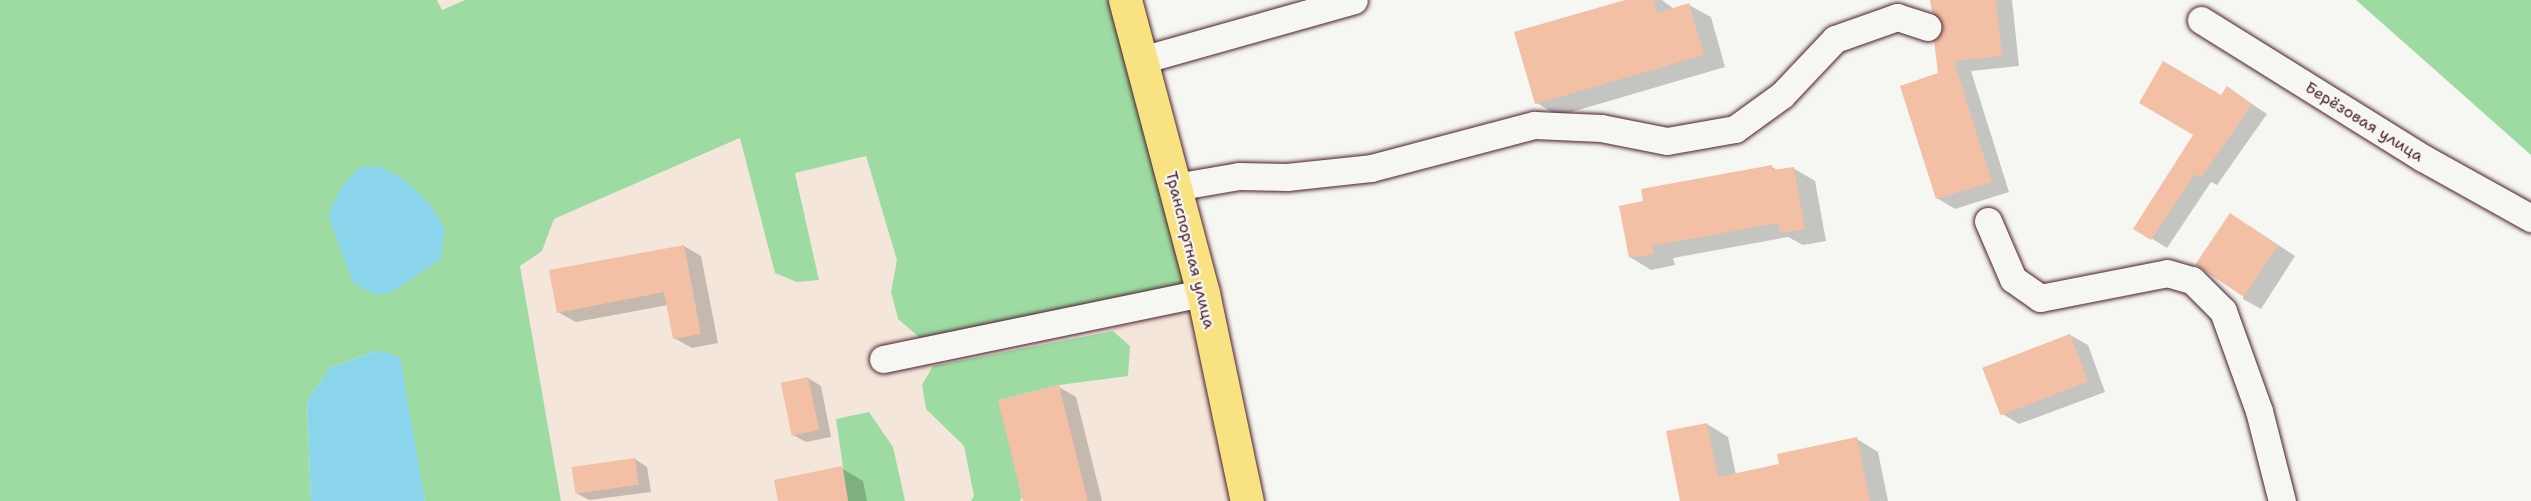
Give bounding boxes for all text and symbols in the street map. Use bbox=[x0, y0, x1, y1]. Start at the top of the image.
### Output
street label: Берёзовая улица bbox=[2301, 78, 2427, 166]
street label: Транспортная улица bbox=[1161, 169, 1219, 331]

